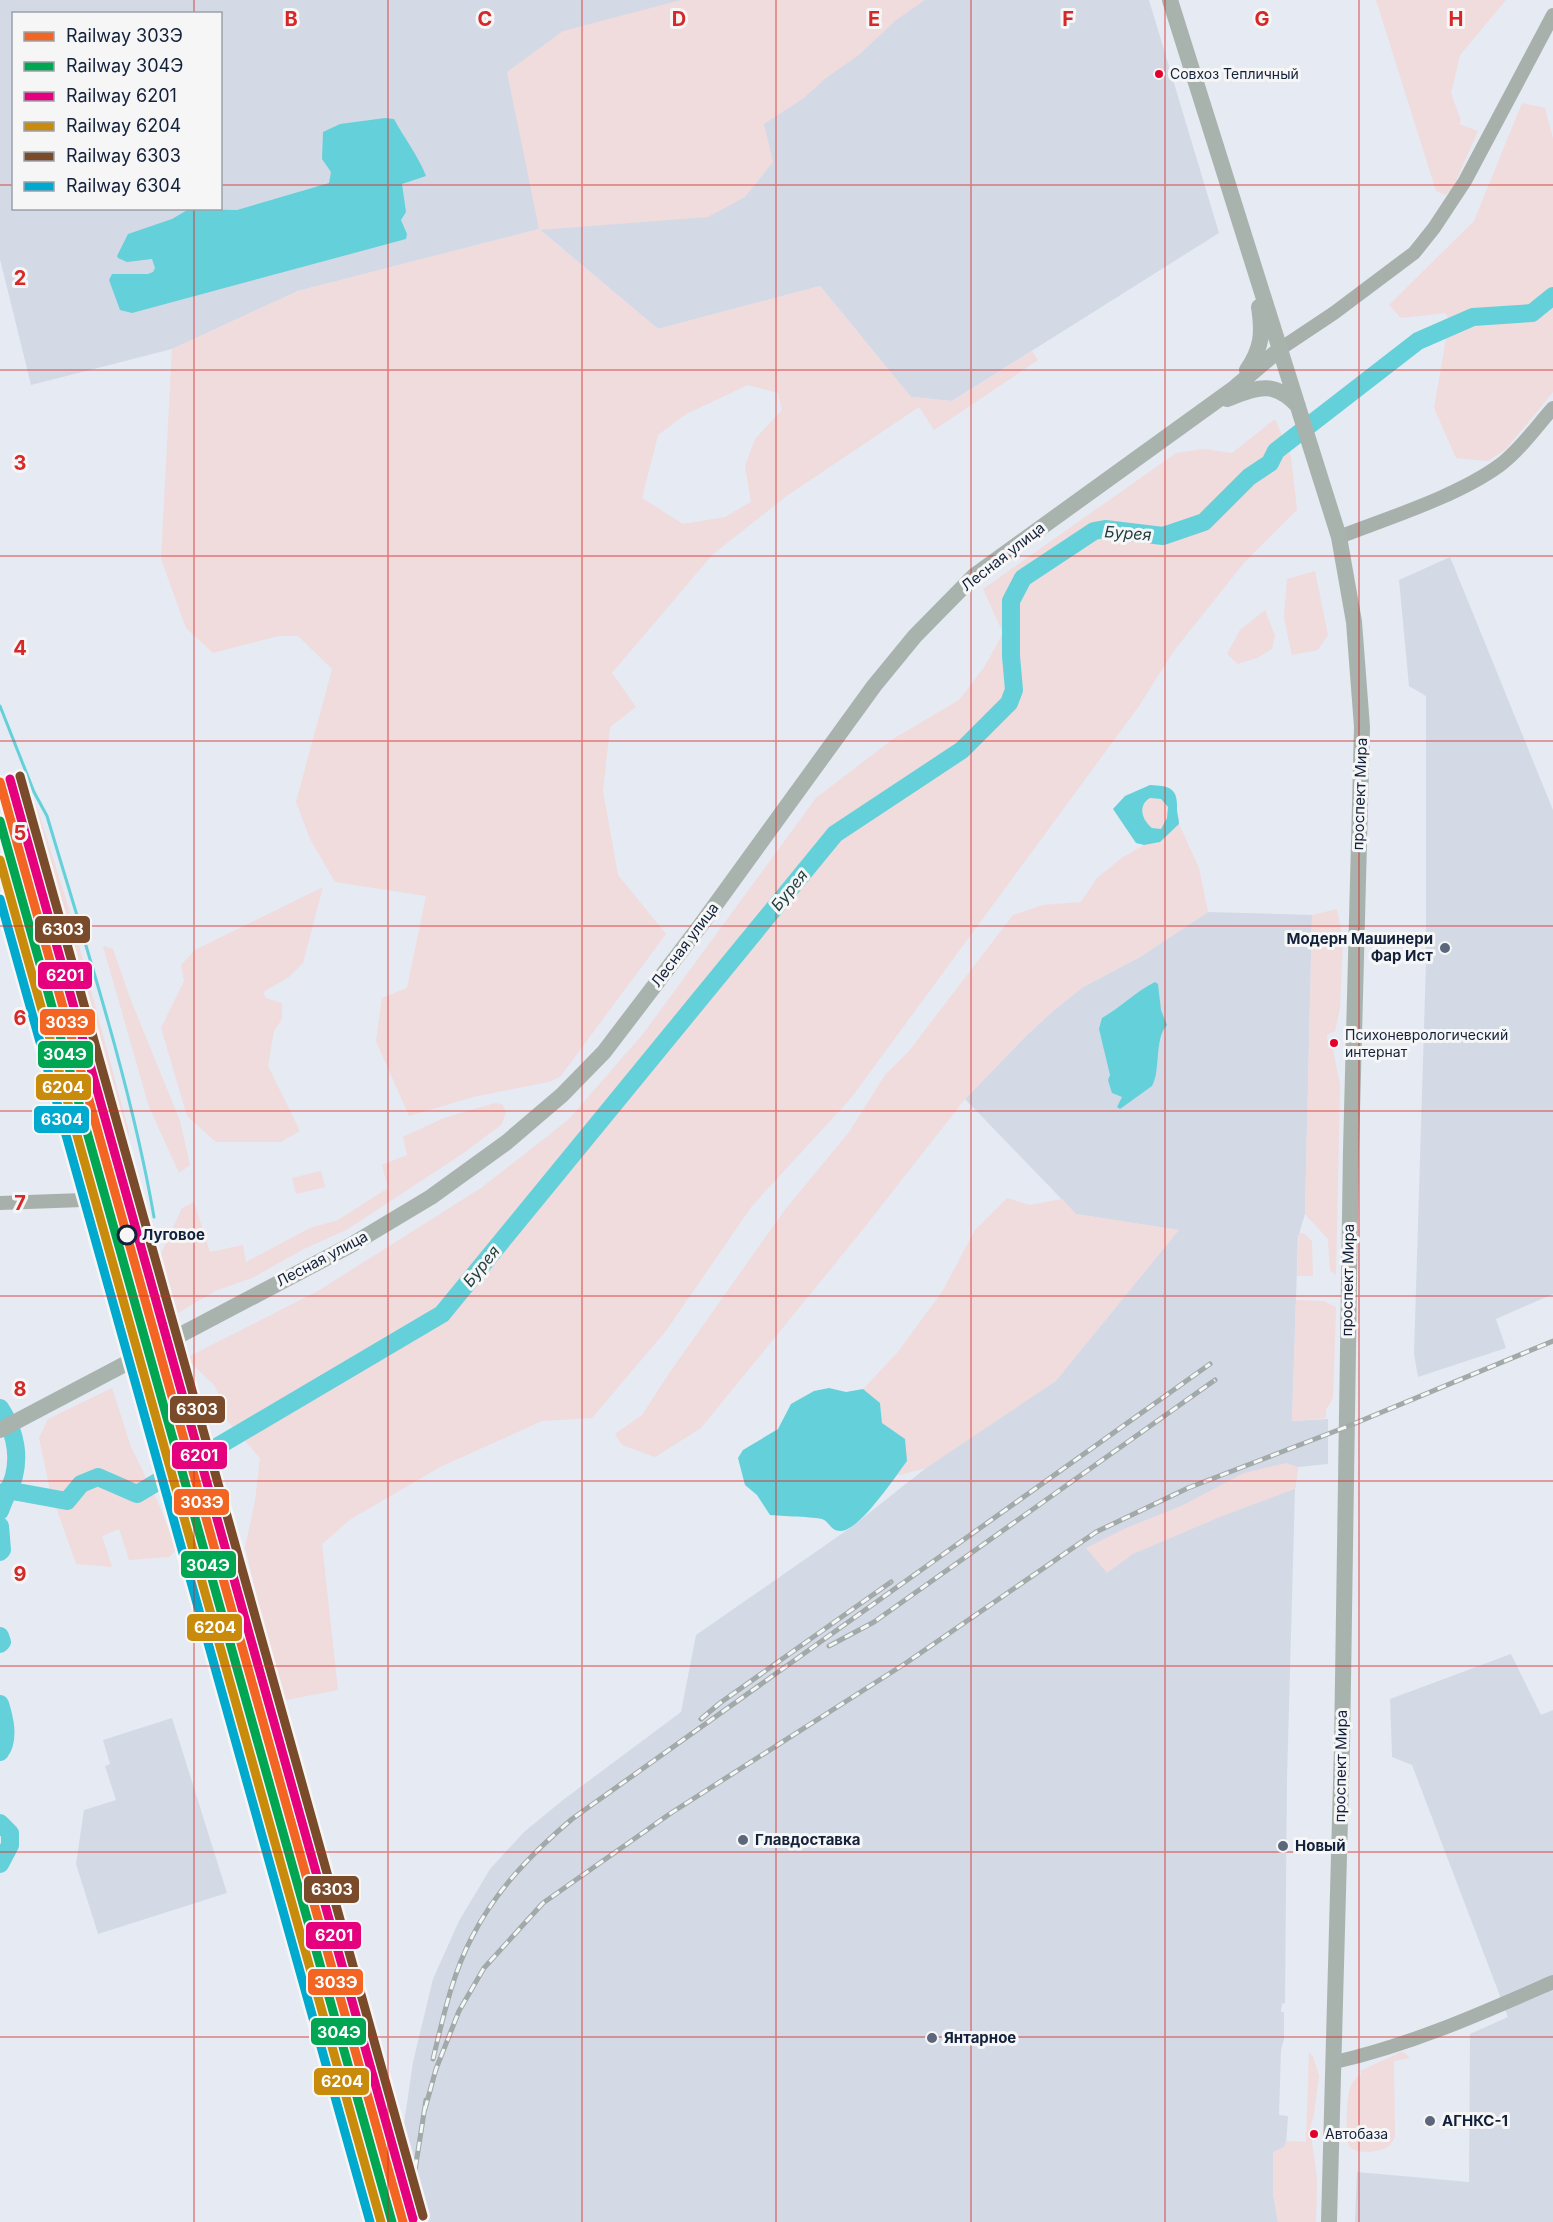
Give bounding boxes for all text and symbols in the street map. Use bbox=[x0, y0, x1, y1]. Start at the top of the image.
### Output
text: B bbox=[284, 7, 298, 31]
text: C bbox=[478, 7, 492, 31]
text: D bbox=[672, 7, 686, 31]
text: E bbox=[868, 7, 880, 31]
text: F bbox=[1062, 7, 1074, 31]
text: G bbox=[1254, 7, 1270, 31]
text: H bbox=[1449, 7, 1463, 31]
legend bbox=[12, 12, 222, 210]
text: Railway 303Э bbox=[66, 25, 183, 46]
text: Railway 304Э bbox=[66, 55, 183, 76]
place label: Совхоз Тепличный bbox=[1170, 65, 1299, 82]
marker: Совхоз Тепличный bbox=[1153, 68, 1165, 80]
text: Railway 6201 bbox=[66, 85, 177, 106]
text: Railway 6204 bbox=[66, 115, 181, 136]
text: Railway 6303 bbox=[66, 145, 181, 166]
text: Railway 6304 bbox=[66, 175, 181, 196]
text: 2 bbox=[14, 266, 26, 290]
text: 3 bbox=[14, 451, 26, 475]
street label: Лесная улица bbox=[957, 518, 1048, 595]
water label: Бурея bbox=[1104, 521, 1152, 545]
text: 4 bbox=[13, 636, 27, 660]
street label: проспект Мира bbox=[1348, 737, 1371, 851]
text: 5 bbox=[14, 821, 26, 845]
water label: Бурея bbox=[766, 865, 812, 915]
street label: Лесная улица bbox=[647, 899, 723, 991]
line badge: 6303 bbox=[34, 915, 91, 944]
text: 6303 bbox=[42, 919, 84, 939]
place label: Модерн Машинери Фар Ист bbox=[1287, 929, 1433, 965]
marker: Модерн Машинери Фар Ист bbox=[1438, 941, 1452, 955]
line badge: 6201 bbox=[37, 961, 93, 990]
text: 6201 bbox=[46, 965, 84, 985]
text: 6 bbox=[14, 1006, 27, 1030]
line badge: 303Э bbox=[39, 1008, 96, 1036]
text: 303Э bbox=[45, 1012, 89, 1032]
place label: Психоневрологический интернат bbox=[1345, 1026, 1508, 1060]
marker: Психоневрологический интернат bbox=[1328, 1037, 1340, 1049]
line badge: 304Э bbox=[37, 1040, 94, 1069]
text: 304Э bbox=[43, 1044, 87, 1064]
line badge: 6204 bbox=[35, 1073, 92, 1101]
text: 6204 bbox=[42, 1077, 84, 1097]
line badge: 6304 bbox=[33, 1105, 90, 1134]
text: 6304 bbox=[41, 1109, 83, 1129]
text: 7 bbox=[14, 1191, 26, 1215]
street label: проспект Мира bbox=[1337, 1224, 1358, 1336]
marker: Луговое bbox=[117, 1225, 137, 1245]
place label: Луговое bbox=[142, 1225, 205, 1244]
street label: Лесная улица bbox=[273, 1226, 371, 1291]
water label: Бурея bbox=[458, 1241, 504, 1291]
text: 8 bbox=[13, 1377, 27, 1401]
line badge: 6303 bbox=[169, 1395, 226, 1424]
text: 6303 bbox=[176, 1399, 218, 1419]
line badge: 6201 bbox=[171, 1441, 228, 1470]
text: 6201 bbox=[180, 1445, 218, 1465]
line badge: 303Э bbox=[173, 1488, 230, 1516]
text: 303Э bbox=[180, 1492, 224, 1512]
line badge: 304Э bbox=[180, 1550, 237, 1579]
text: 304Э bbox=[186, 1555, 230, 1575]
text: 9 bbox=[14, 1562, 27, 1586]
line badge: 6204 bbox=[186, 1613, 243, 1642]
text: 6204 bbox=[194, 1617, 236, 1637]
street label: проспект Мира bbox=[1330, 1710, 1351, 1822]
place label: Главдоставка bbox=[755, 1830, 860, 1849]
marker: Главдоставка bbox=[736, 1833, 750, 1847]
place label: Новый bbox=[1295, 1836, 1346, 1855]
marker: Новый bbox=[1276, 1839, 1290, 1853]
line badge: 6303 bbox=[303, 1875, 360, 1904]
text: 6303 bbox=[311, 1879, 353, 1899]
line badge: 6201 bbox=[305, 1921, 362, 1950]
text: 6201 bbox=[315, 1925, 353, 1945]
line badge: 303Э bbox=[307, 1968, 364, 1996]
text: 303Э bbox=[314, 1972, 358, 1992]
line badge: 304Э bbox=[310, 2017, 367, 2046]
text: 304Э bbox=[317, 2022, 361, 2042]
place label: Янтарное bbox=[944, 2028, 1016, 2047]
marker: Янтарное bbox=[925, 2031, 939, 2045]
line badge: 6204 bbox=[313, 2067, 370, 2096]
text: 6204 bbox=[321, 2071, 363, 2091]
place label: АГНКС-1 bbox=[1442, 2111, 1508, 2130]
marker: АГНКС-1 bbox=[1423, 2114, 1437, 2128]
place label: Автобаза bbox=[1325, 2125, 1388, 2142]
marker: Автобаза bbox=[1308, 2128, 1320, 2140]

